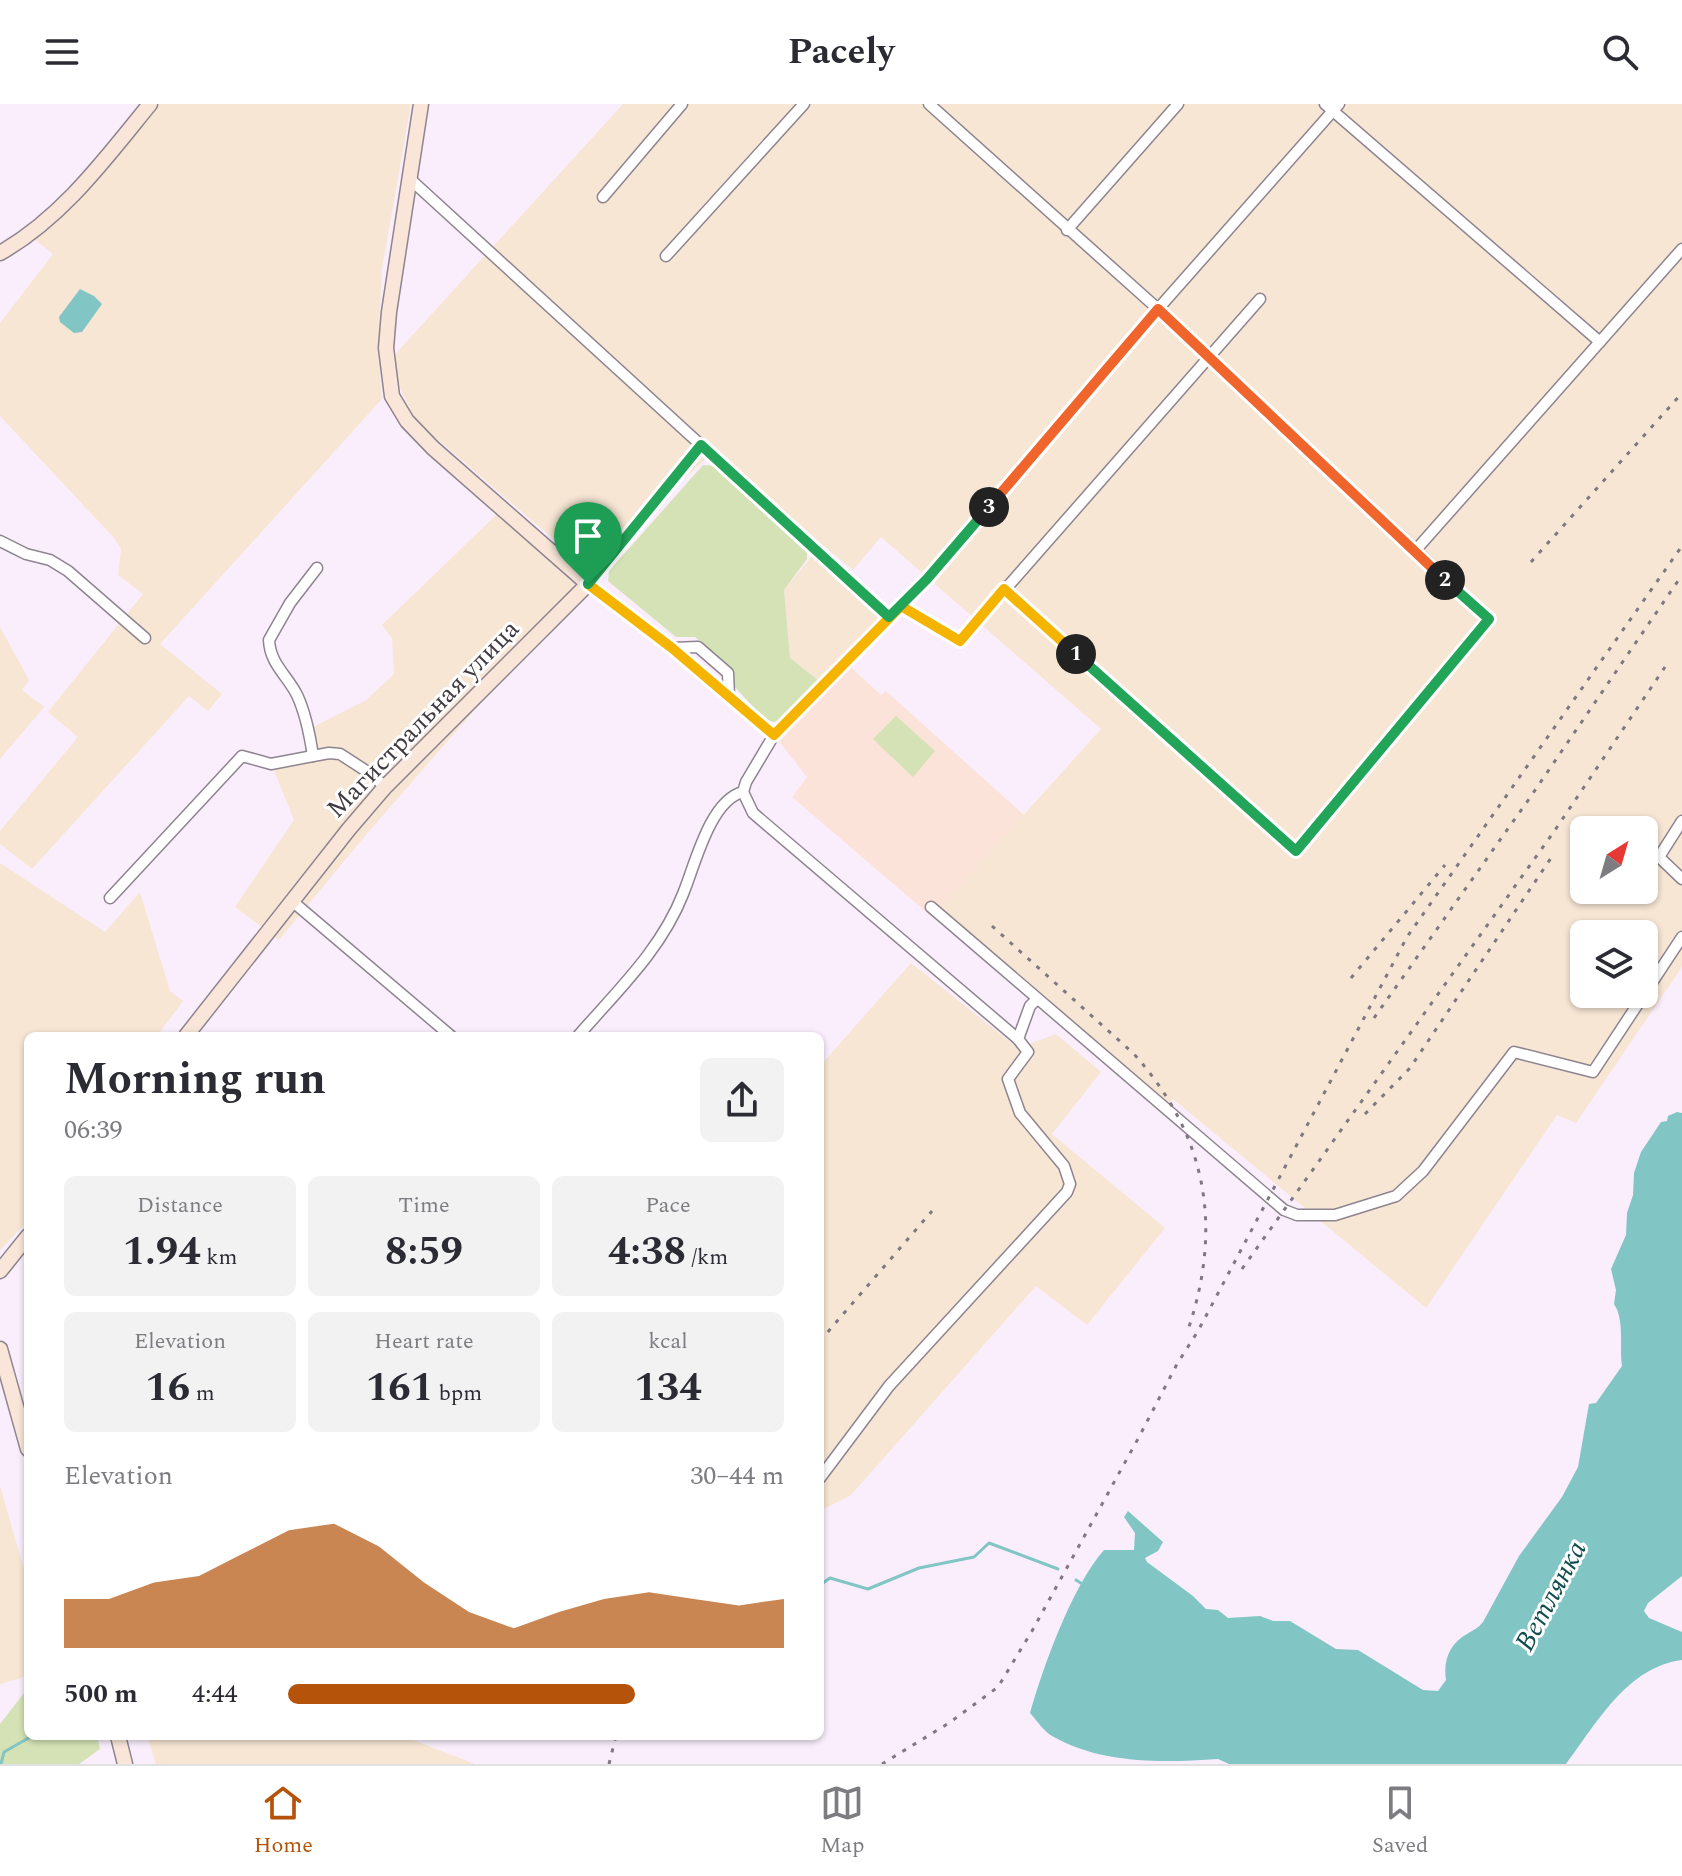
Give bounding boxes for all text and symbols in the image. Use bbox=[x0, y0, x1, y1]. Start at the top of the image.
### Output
text: Pacely bbox=[788, 25, 894, 80]
icon: menu bbox=[40, 30, 84, 74]
icon: search bbox=[1598, 30, 1642, 74]
pin: 3 bbox=[969, 487, 1009, 527]
text: 3 bbox=[983, 490, 995, 523]
pin bbox=[554, 502, 622, 584]
icon: arrive bbox=[566, 514, 610, 558]
pin: 2 bbox=[1425, 560, 1465, 600]
text: 2 bbox=[1439, 563, 1451, 596]
street label: Магистральная улица bbox=[317, 610, 529, 828]
pin: 1 bbox=[1056, 634, 1096, 674]
text: 1 bbox=[1070, 637, 1082, 670]
north arrow bbox=[1570, 816, 1658, 904]
map controls bbox=[1570, 816, 1658, 1008]
button: layers bbox=[1570, 920, 1658, 1008]
text: Morning run bbox=[64, 1046, 326, 1113]
button: share bbox=[700, 1058, 784, 1142]
text: 06:39 bbox=[64, 1110, 123, 1150]
text: Distance bbox=[137, 1189, 223, 1222]
text: Time bbox=[398, 1189, 450, 1222]
text: Pace bbox=[645, 1189, 691, 1222]
text: 1.94 bbox=[123, 1222, 201, 1283]
text: 8:59 bbox=[385, 1222, 463, 1283]
text: 4:38 bbox=[608, 1222, 686, 1283]
text: km bbox=[201, 1241, 237, 1274]
text: /km bbox=[686, 1241, 728, 1274]
text: Elevation bbox=[134, 1325, 226, 1358]
text: Heart rate bbox=[374, 1325, 474, 1358]
text: kcal bbox=[648, 1325, 688, 1358]
text: 16 bbox=[145, 1358, 190, 1419]
text: 161 bbox=[366, 1358, 433, 1419]
text: 134 bbox=[634, 1358, 702, 1419]
text: m bbox=[190, 1377, 215, 1410]
text: bpm bbox=[433, 1377, 482, 1410]
text: Elevation bbox=[64, 1456, 173, 1496]
text: 30–44 m bbox=[690, 1456, 784, 1496]
water label: Ветлянка bbox=[1504, 1533, 1598, 1659]
text: 500 m bbox=[64, 1674, 138, 1714]
text: 4:44 bbox=[192, 1674, 238, 1714]
tab: Home bbox=[254, 1781, 313, 1862]
tab: Map bbox=[820, 1781, 865, 1862]
tab: Saved bbox=[1372, 1781, 1428, 1862]

